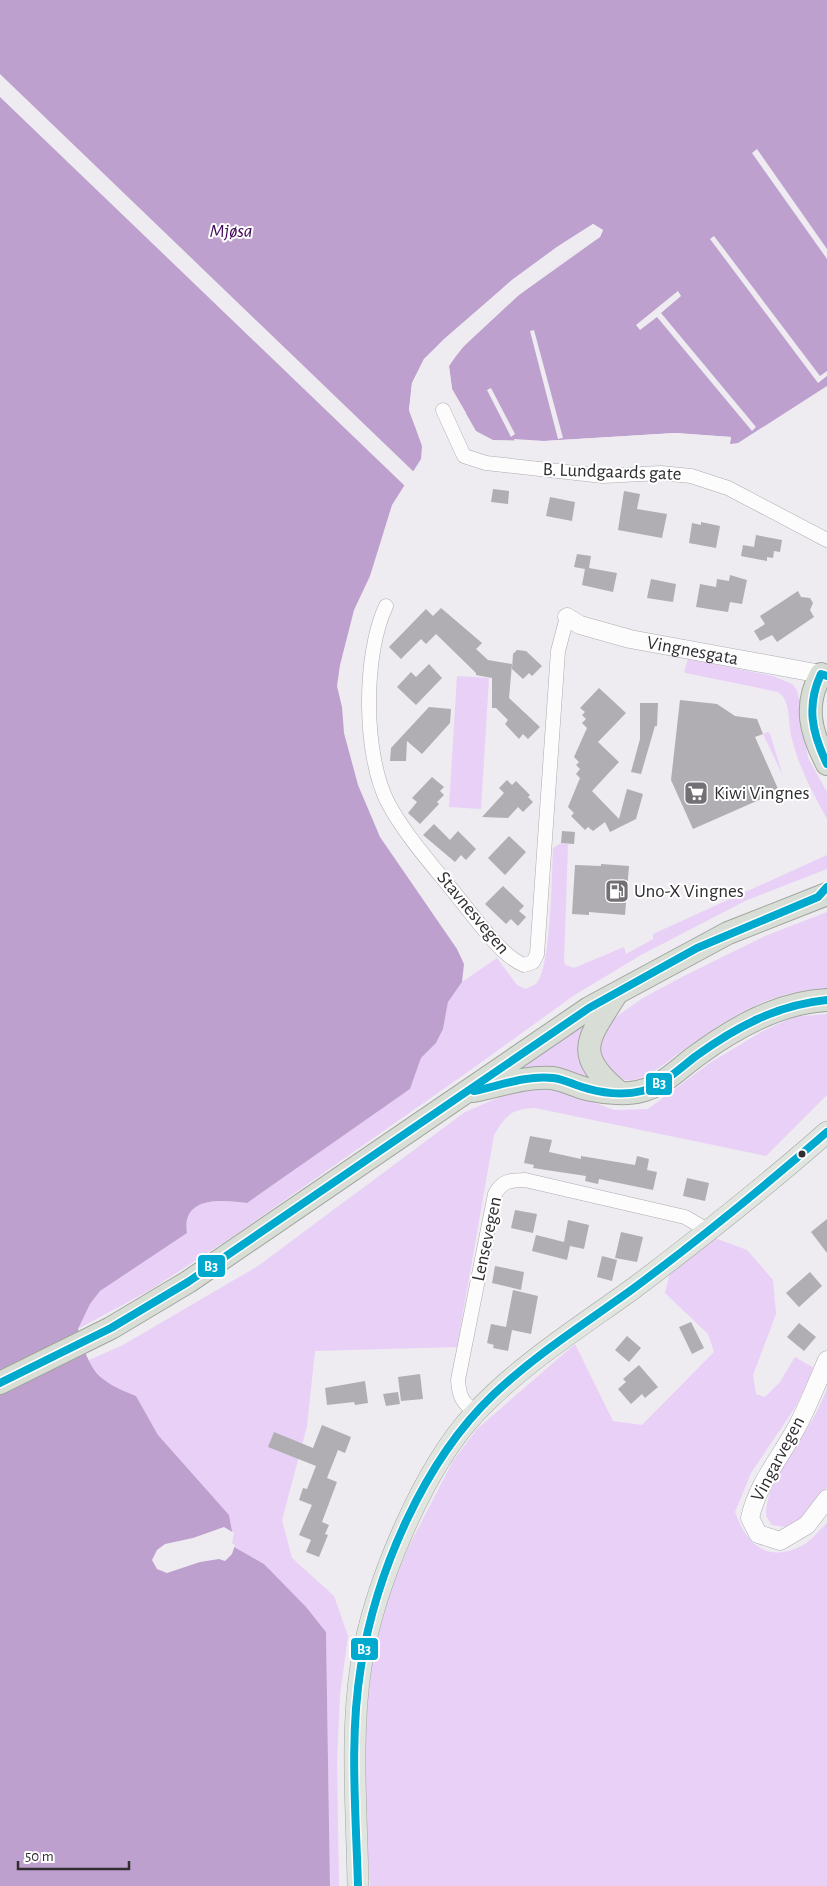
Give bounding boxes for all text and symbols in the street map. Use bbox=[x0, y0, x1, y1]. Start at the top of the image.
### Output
water label: Mjøsa bbox=[209, 221, 253, 241]
street label: B. Lundgaards gate bbox=[542, 460, 682, 484]
street label: Vingnesgata bbox=[645, 633, 740, 668]
supermarket icon: Kiwi Vingnes bbox=[683, 780, 709, 806]
place label: Kiwi Vingnes bbox=[714, 784, 809, 803]
street label: Stavnesvegen bbox=[433, 868, 513, 958]
fuel station icon: Uno-X Vingnes bbox=[604, 878, 630, 904]
place label: Uno-X Vingnes bbox=[634, 882, 744, 901]
line badge: B3 bbox=[645, 1072, 673, 1096]
text: B3 bbox=[652, 1077, 666, 1091]
unlabelled marker bbox=[797, 1149, 807, 1159]
street label: Lensevegen bbox=[469, 1195, 505, 1283]
line badge: B3 bbox=[197, 1254, 226, 1278]
text: B3 bbox=[204, 1260, 218, 1274]
street label: Vingarvegen bbox=[748, 1413, 808, 1505]
line badge: B3 bbox=[350, 1637, 379, 1661]
text: B3 bbox=[357, 1643, 371, 1657]
scale bar bbox=[18, 1838, 129, 1870]
text: 50 m bbox=[25, 1849, 54, 1864]

